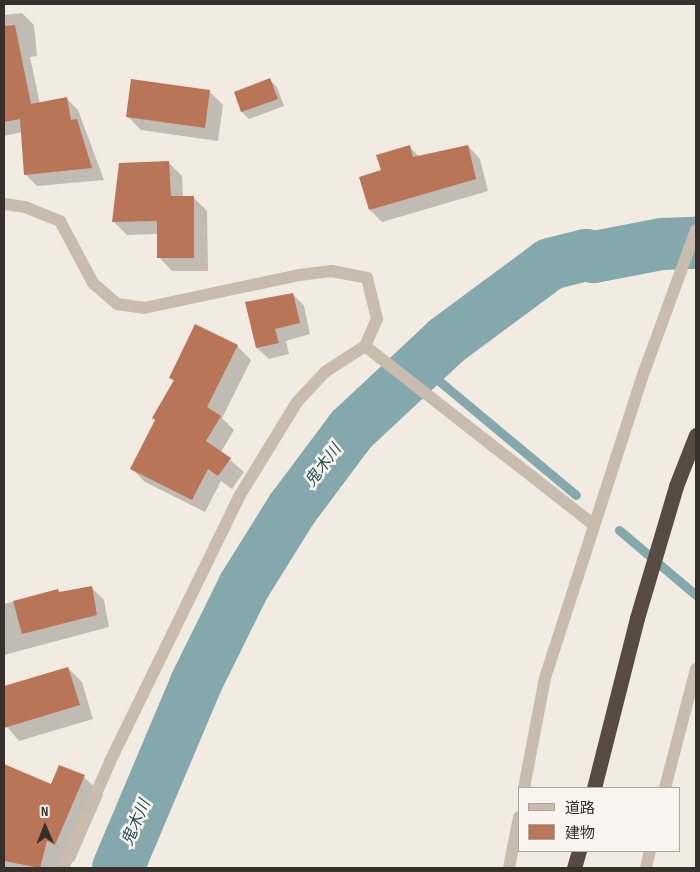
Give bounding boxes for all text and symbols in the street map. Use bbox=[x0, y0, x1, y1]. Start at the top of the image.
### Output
water label: 鬼木川 bbox=[302, 441, 346, 491]
legend bbox=[518, 787, 680, 852]
water label: 鬼木川 bbox=[119, 797, 155, 849]
text: 道路 bbox=[565, 799, 595, 818]
north arrow bbox=[20, 802, 70, 852]
text: N bbox=[41, 803, 49, 820]
text: 建物 bbox=[565, 824, 595, 843]

